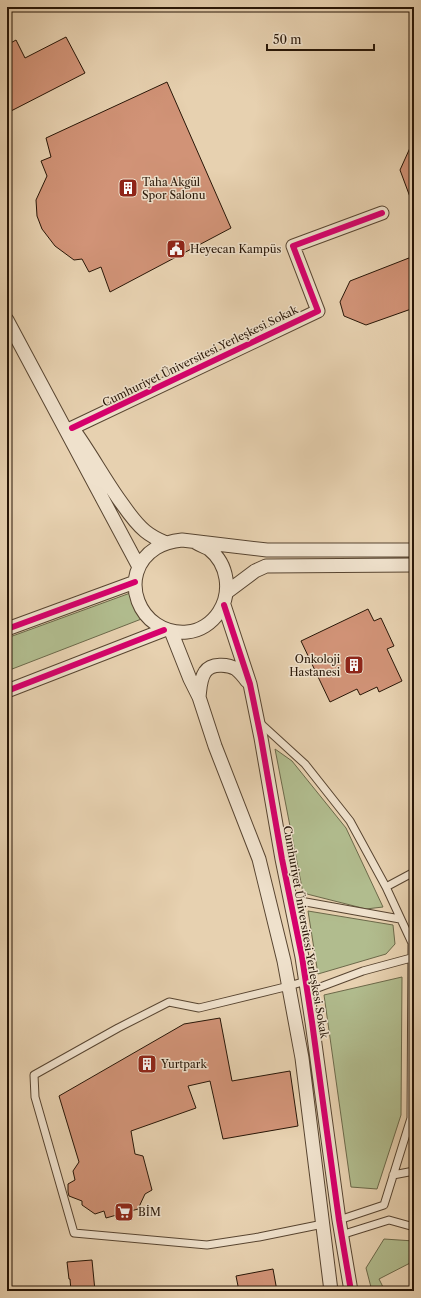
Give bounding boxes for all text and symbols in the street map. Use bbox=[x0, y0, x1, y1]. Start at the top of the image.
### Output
scale bar bbox=[267, 26, 374, 52]
text: 50 m bbox=[273, 32, 302, 47]
place label: Taha Akgül Spor Salonu bbox=[142, 175, 206, 202]
building icon: Taha Akgül Spor Salonu bbox=[117, 177, 139, 199]
public building icon: Heyecan Kampüs bbox=[165, 238, 187, 260]
place label: Heyecan Kampüs bbox=[190, 242, 281, 256]
street label: Cumhuriyet Üniversitesi Yerleşkesi Sokak bbox=[100, 301, 301, 410]
place label: Onkoloji Hastanesi bbox=[289, 652, 341, 679]
building icon: Onkoloji Hastanesi bbox=[343, 654, 365, 676]
street label: Cumhuriyet Üniversitesi Yerleşkesi Sokak bbox=[280, 824, 333, 1040]
building icon: Yurtpark bbox=[136, 1053, 158, 1075]
place label: Yurtpark bbox=[160, 1057, 207, 1071]
supermarket icon: BİM bbox=[113, 1201, 135, 1223]
place label: BİM bbox=[138, 1204, 161, 1219]

